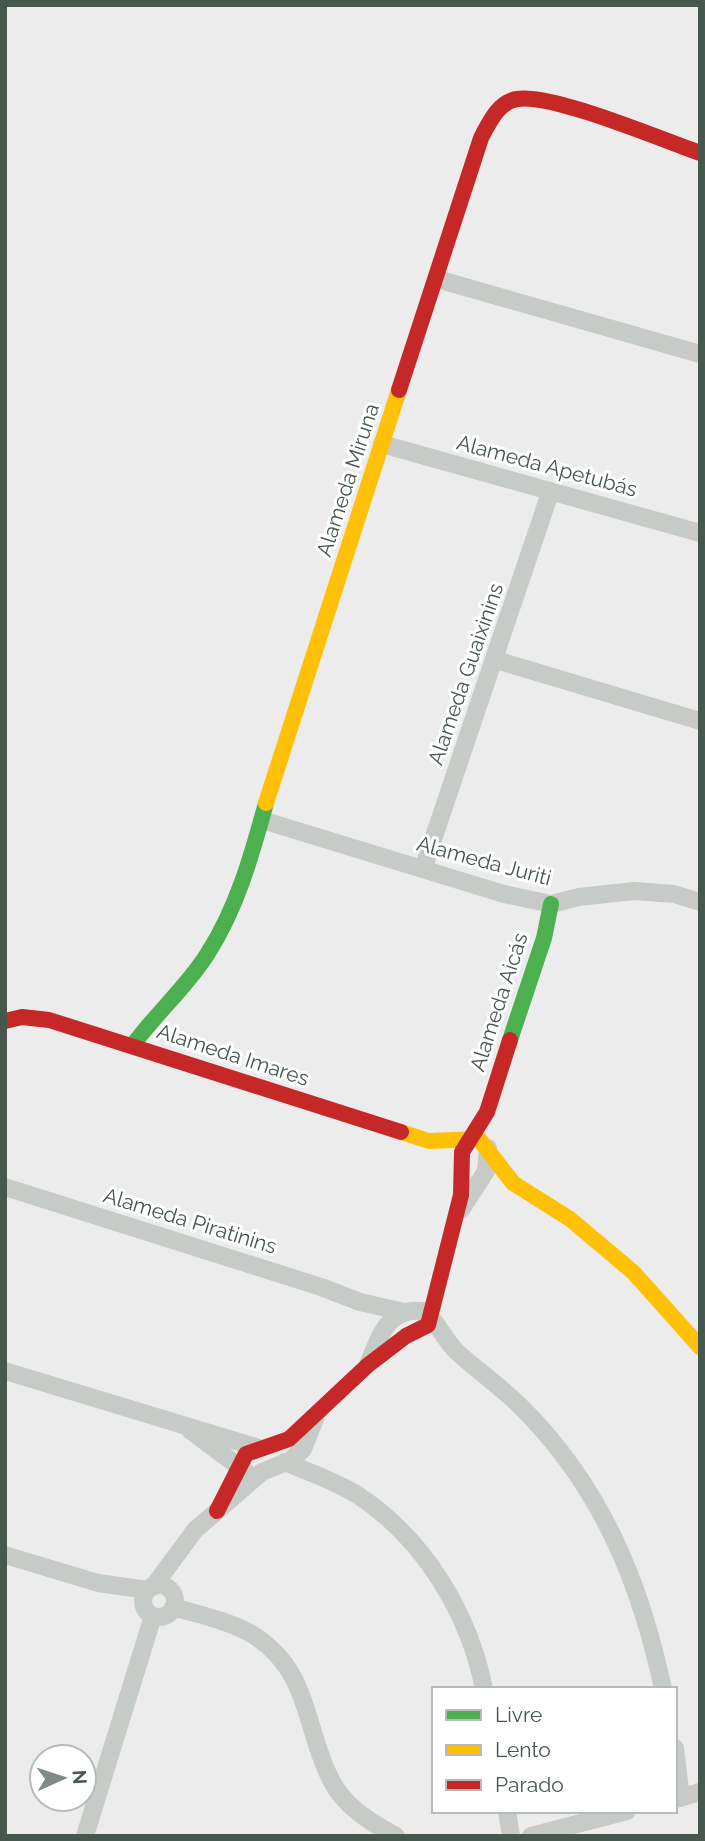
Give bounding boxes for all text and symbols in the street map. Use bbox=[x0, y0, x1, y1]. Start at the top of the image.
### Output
street label: Alameda Miruna bbox=[311, 400, 384, 559]
street label: Alameda Apetubás bbox=[454, 429, 640, 502]
street label: Alameda Guaixinins bbox=[423, 580, 508, 768]
street label: Alameda Juriti bbox=[414, 831, 554, 890]
street label: Alameda Aicás bbox=[464, 929, 533, 1074]
street label: Alameda Imares bbox=[154, 1018, 312, 1091]
street label: Alameda Piratinins bbox=[100, 1182, 280, 1259]
legend bbox=[432, 1687, 677, 1813]
text: Livre bbox=[495, 1702, 542, 1727]
text: Lento bbox=[495, 1737, 551, 1762]
north arrow bbox=[28, 1743, 98, 1813]
text: N bbox=[69, 1769, 91, 1785]
text: Parado bbox=[495, 1772, 564, 1797]

